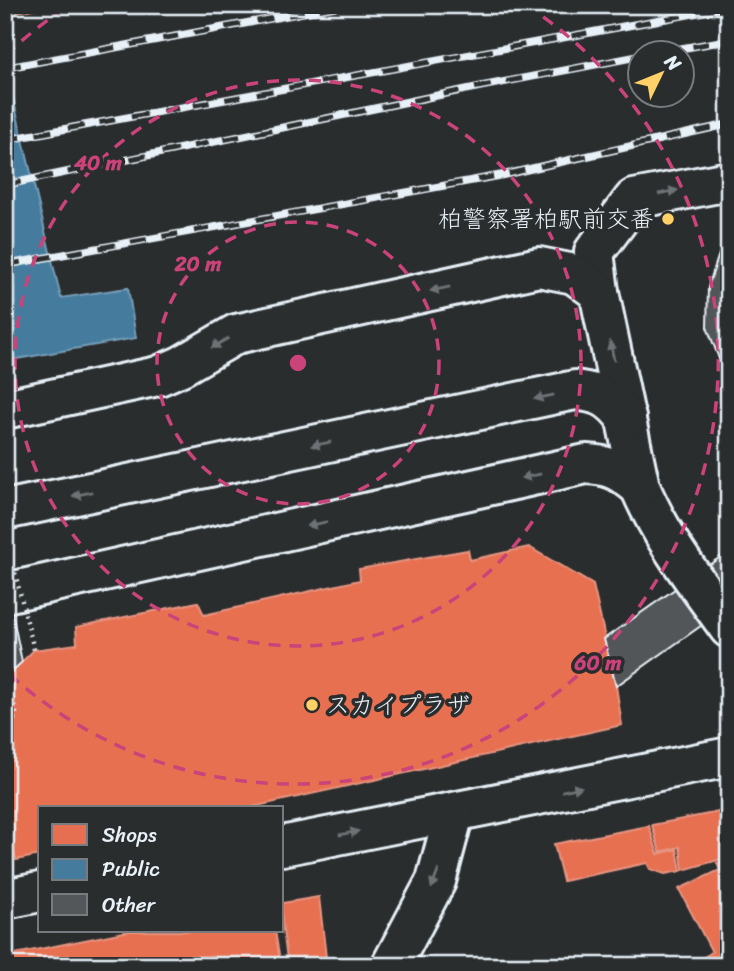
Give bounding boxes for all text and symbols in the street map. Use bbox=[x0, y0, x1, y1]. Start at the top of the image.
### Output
north arrow bbox=[626, 38, 696, 108]
text: N bbox=[656, 46, 690, 79]
text: 40 m bbox=[73, 144, 123, 182]
one-way arrow bbox=[657, 186, 679, 197]
place label: 柏警察署柏駅前交番 bbox=[438, 198, 654, 240]
marker: 柏警察署柏駅前交番 bbox=[660, 211, 676, 227]
text: 20 m bbox=[174, 245, 222, 283]
one-way arrow bbox=[429, 284, 451, 295]
one-way arrow bbox=[211, 337, 230, 349]
one-way arrow bbox=[606, 340, 617, 362]
centre of rings bbox=[286, 351, 310, 375]
one-way arrow bbox=[533, 391, 555, 402]
one-way arrow bbox=[310, 438, 332, 449]
one-way arrow bbox=[520, 471, 542, 482]
one-way arrow bbox=[71, 488, 93, 499]
one-way arrow bbox=[306, 518, 328, 529]
text: 60 m bbox=[574, 644, 622, 682]
place label: スカイプラザ bbox=[326, 684, 470, 726]
marker: スカイプラザ bbox=[304, 697, 320, 713]
one-way arrow bbox=[561, 783, 583, 794]
legend bbox=[38, 806, 284, 932]
text: Shops bbox=[102, 816, 157, 854]
one-way arrow bbox=[338, 828, 360, 839]
text: Public bbox=[102, 850, 160, 888]
one-way arrow bbox=[429, 868, 440, 889]
text: Other bbox=[102, 886, 157, 924]

